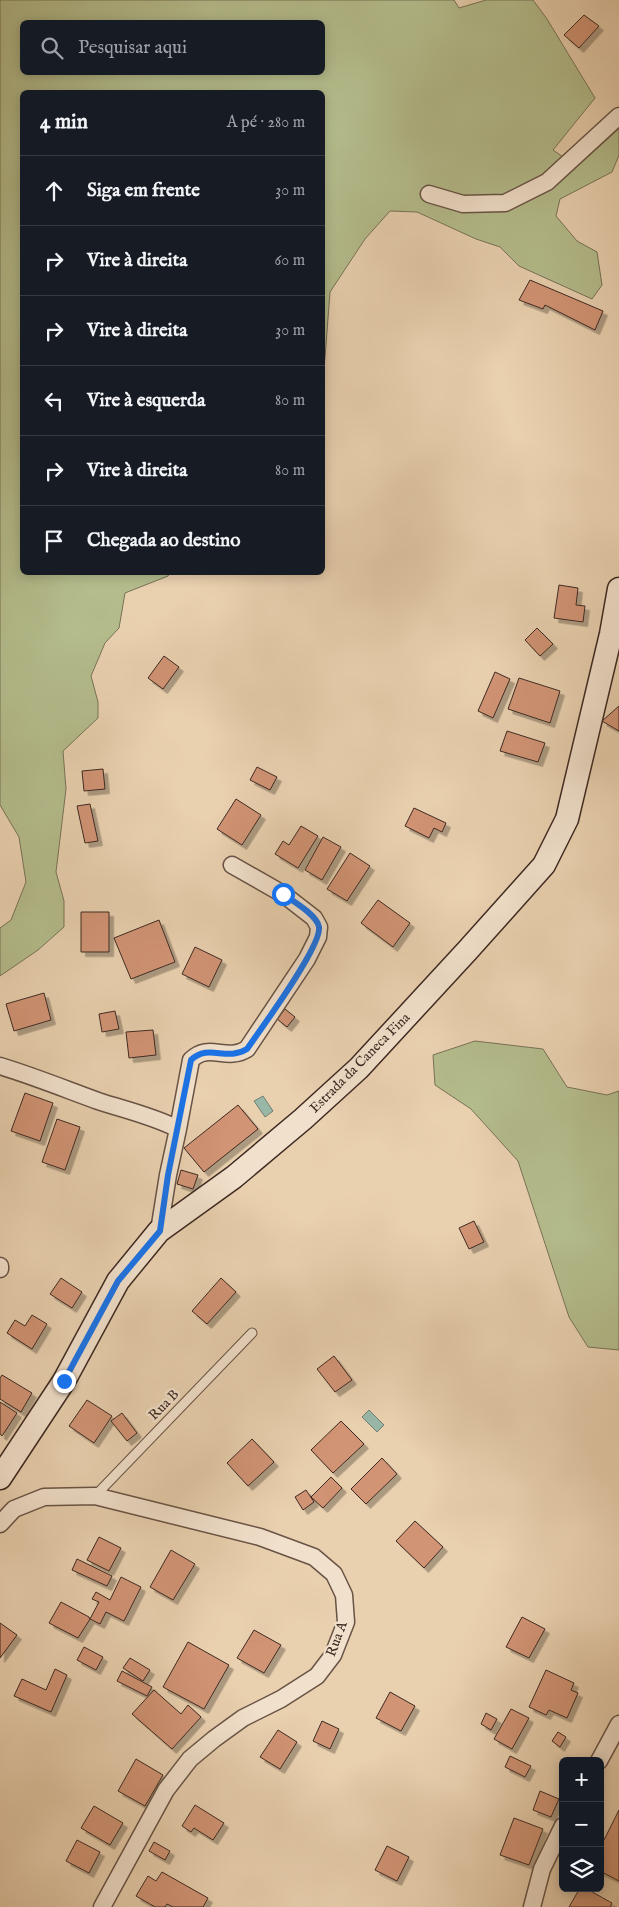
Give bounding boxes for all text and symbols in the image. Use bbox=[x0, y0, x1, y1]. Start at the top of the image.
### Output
search box bbox=[20, 20, 325, 75]
icon: search bbox=[38, 34, 66, 62]
text: Pesquisar aqui bbox=[78, 36, 187, 60]
text: 4 min bbox=[40, 109, 88, 136]
text: A pé · 280 m bbox=[227, 113, 305, 133]
icon: ahead bbox=[40, 177, 68, 205]
text: Siga em frente bbox=[87, 179, 200, 203]
text: 30 m bbox=[275, 181, 305, 201]
icon: right bbox=[40, 247, 68, 275]
text: Vire à direita bbox=[87, 249, 187, 273]
text: 60 m bbox=[275, 251, 305, 271]
icon: right bbox=[40, 317, 68, 345]
text: Vire à direita bbox=[87, 319, 187, 343]
text: 30 m bbox=[275, 321, 305, 341]
icon: left bbox=[40, 387, 68, 415]
text: Vire à esquerda bbox=[87, 389, 205, 413]
text: 80 m bbox=[275, 391, 305, 411]
icon: right bbox=[40, 457, 68, 485]
text: Vire à direita bbox=[87, 459, 187, 483]
text: 80 m bbox=[275, 461, 305, 481]
icon: arrive bbox=[40, 527, 68, 555]
text: Chegada ao destino bbox=[87, 529, 240, 553]
route start bbox=[272, 883, 295, 906]
street label: Estrada da Caneca Fina bbox=[306, 1008, 415, 1117]
route end bbox=[53, 1370, 76, 1393]
street label: Rua B bbox=[145, 1386, 183, 1424]
street label: Rua A bbox=[322, 1618, 352, 1659]
map controls bbox=[559, 1757, 604, 1892]
button: + bbox=[559, 1757, 604, 1802]
button: − bbox=[559, 1802, 604, 1847]
button: layers bbox=[559, 1847, 604, 1892]

